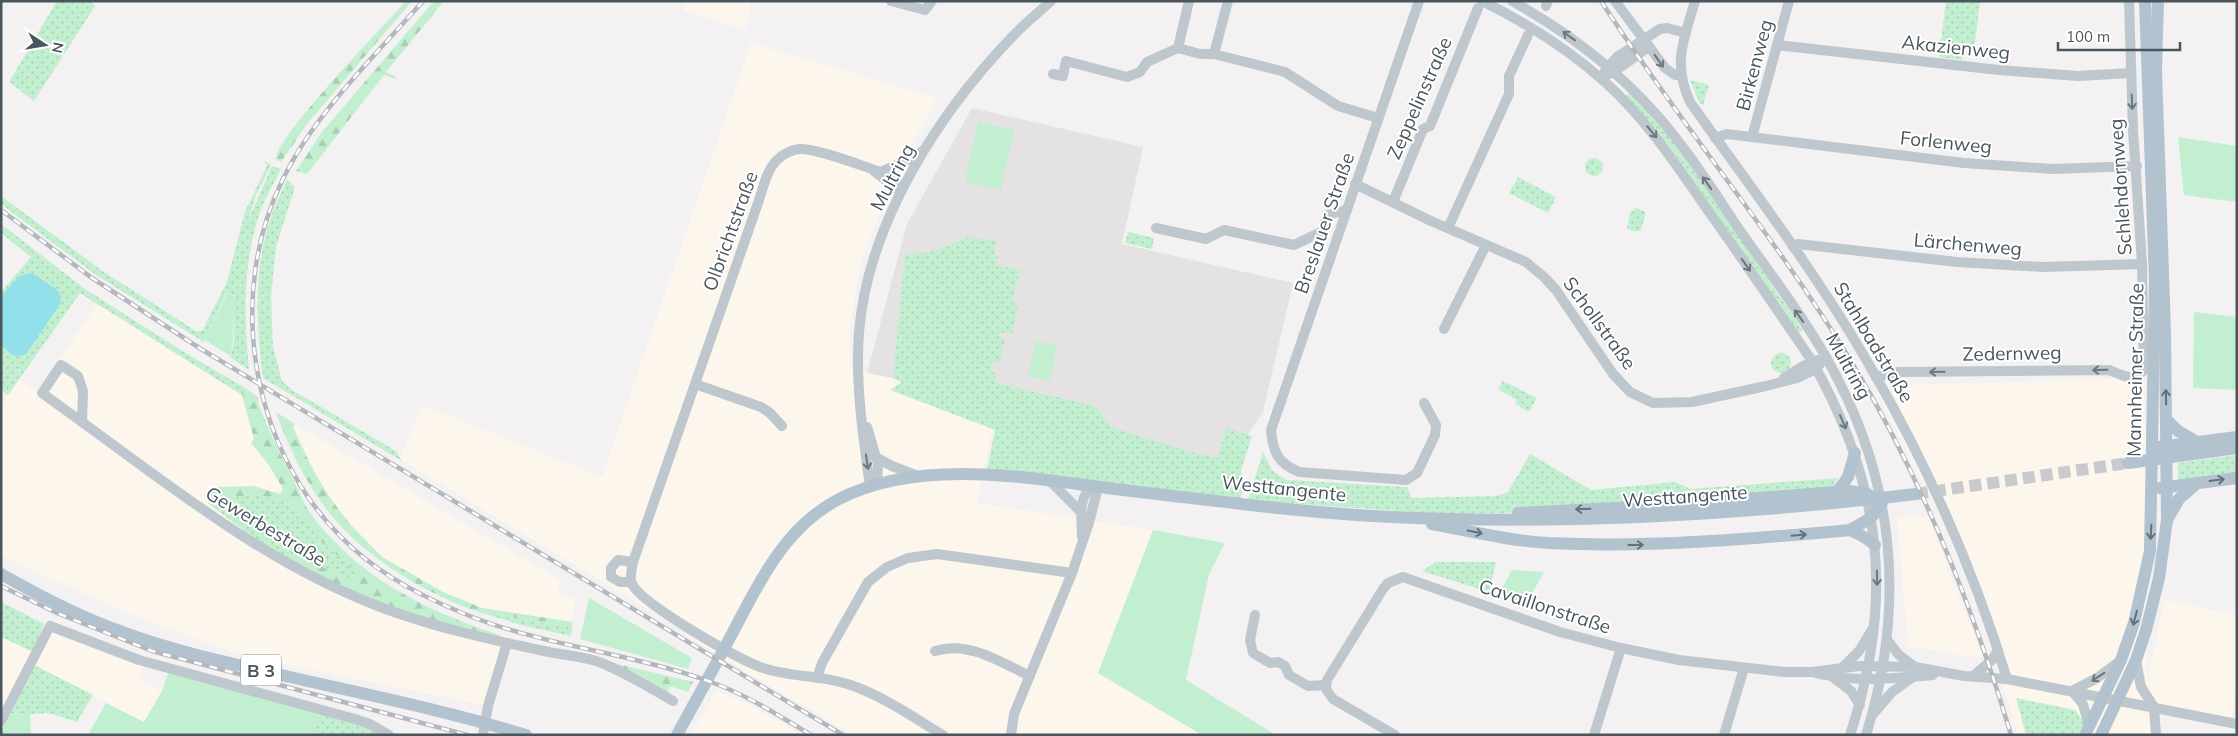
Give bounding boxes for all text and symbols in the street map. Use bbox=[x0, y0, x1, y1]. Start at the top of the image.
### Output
street label: Birkenweg bbox=[1730, 17, 1778, 113]
north arrow bbox=[20, 20, 70, 70]
scale bar bbox=[2058, 20, 2180, 52]
text: 100 m bbox=[2066, 27, 2110, 46]
street label: Akazienweg bbox=[1901, 29, 2011, 65]
one-way arrow bbox=[1562, 31, 1576, 41]
street label: Zeppelinstraße bbox=[1381, 33, 1457, 163]
text: N bbox=[48, 41, 68, 55]
one-way arrow bbox=[1654, 54, 1664, 68]
one-way arrow bbox=[2128, 94, 2137, 110]
street label: Schlehdornweg bbox=[2103, 118, 2137, 256]
street label: Forlenweg bbox=[1899, 125, 1993, 159]
one-way arrow bbox=[1647, 126, 1658, 139]
street label: Multring bbox=[864, 139, 920, 215]
street label: Breslauer Straße bbox=[1289, 149, 1359, 297]
street label: Olbrichtstraße bbox=[697, 168, 763, 294]
one-way arrow bbox=[1702, 176, 1712, 190]
street label: Lärchenweg bbox=[1913, 227, 2023, 261]
one-way arrow bbox=[1741, 258, 1751, 272]
street label: Schollstraße bbox=[1558, 272, 1642, 374]
street label: Stahlbadstraße bbox=[1829, 277, 1919, 407]
street label: Mannheimer Straße bbox=[2121, 283, 2149, 457]
one-way arrow bbox=[1794, 310, 1804, 324]
street label: Multring bbox=[1821, 328, 1877, 404]
street label: Zedernweg bbox=[1962, 340, 2062, 366]
one-way arrow bbox=[2092, 365, 2108, 375]
one-way arrow bbox=[1930, 367, 1946, 377]
one-way arrow bbox=[2161, 389, 2171, 406]
one-way arrow bbox=[1838, 414, 1848, 429]
one-way arrow bbox=[862, 454, 872, 470]
street label: Westtangente bbox=[1221, 470, 1347, 506]
one-way arrow bbox=[2208, 475, 2224, 485]
street label: Westtangente bbox=[1622, 480, 1748, 512]
street label: Gewerbestraße bbox=[202, 481, 330, 571]
one-way arrow bbox=[1575, 505, 1591, 514]
one-way arrow bbox=[2146, 524, 2156, 540]
one-way arrow bbox=[1466, 527, 1482, 537]
one-way arrow bbox=[1790, 530, 1806, 539]
one-way arrow bbox=[1628, 540, 1644, 550]
one-way arrow bbox=[1872, 570, 1881, 586]
street label: Cavaillonstraße bbox=[1476, 573, 1614, 639]
one-way arrow bbox=[2130, 609, 2140, 625]
road number: B 3 bbox=[241, 654, 281, 686]
one-way arrow bbox=[2091, 672, 2105, 682]

